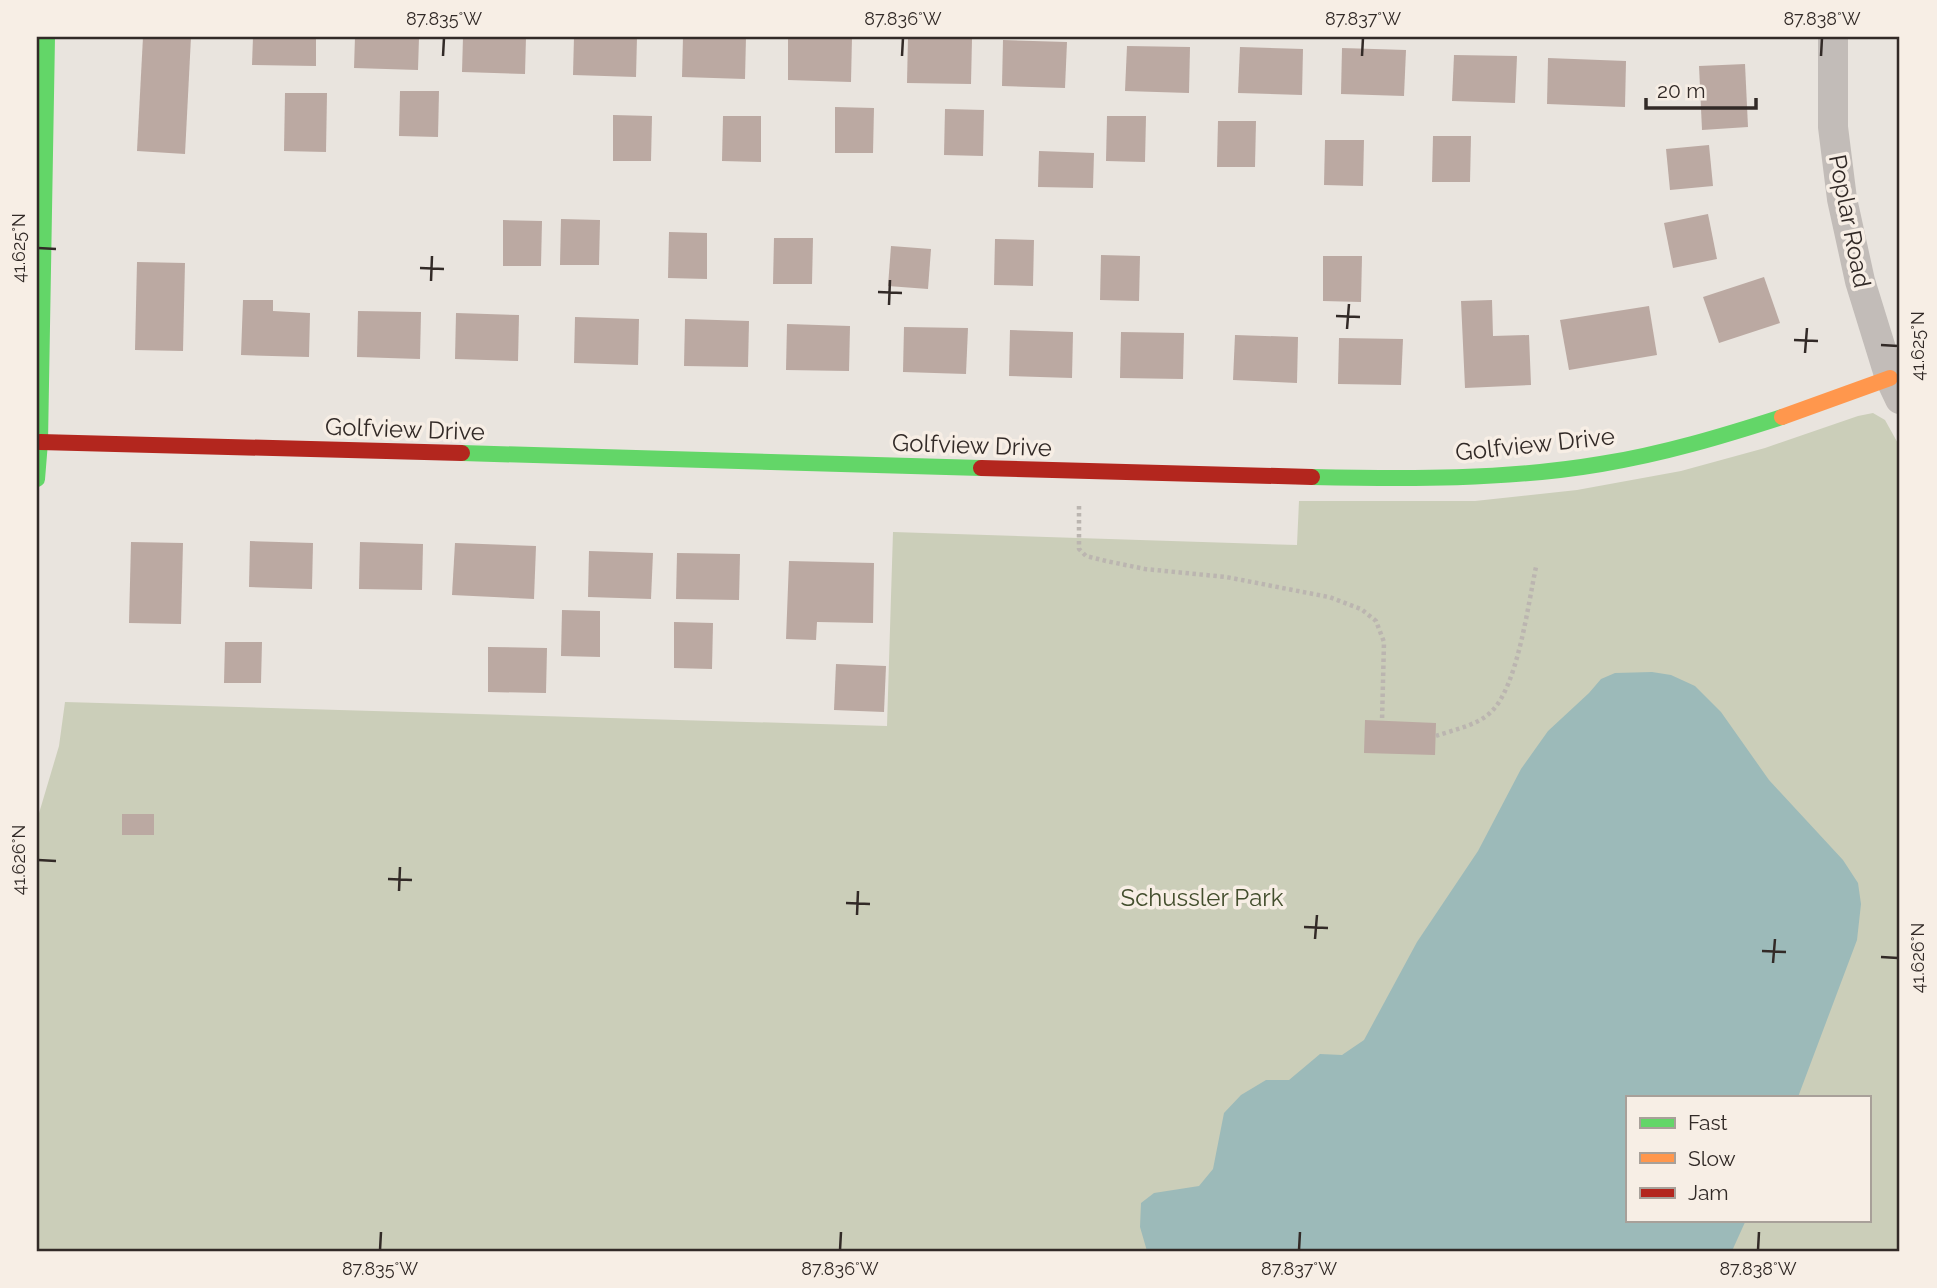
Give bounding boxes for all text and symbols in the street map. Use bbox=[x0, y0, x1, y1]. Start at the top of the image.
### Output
text: 87.835°W bbox=[406, 8, 482, 29]
text: 87.836°W bbox=[864, 8, 942, 29]
text: 87.837°W bbox=[1325, 8, 1401, 29]
text: 87.838°W bbox=[1783, 8, 1861, 29]
scale bar bbox=[1646, 66, 1757, 110]
text: 20 m bbox=[1657, 78, 1705, 103]
street label: Poplar Road bbox=[1823, 152, 1877, 290]
text: 41.625°N bbox=[8, 213, 29, 283]
text: 41.625°N bbox=[1907, 311, 1928, 381]
street label: Golfview Drive bbox=[325, 412, 485, 446]
street label: Golfview Drive bbox=[1454, 421, 1616, 467]
street label: Golfview Drive bbox=[892, 428, 1052, 462]
text: 41.626°N bbox=[8, 825, 29, 895]
park label: Schussler Park bbox=[1121, 883, 1284, 912]
text: 41.626°N bbox=[1907, 923, 1928, 993]
legend bbox=[1626, 1096, 1870, 1222]
text: Fast bbox=[1688, 1110, 1728, 1135]
text: Slow bbox=[1688, 1146, 1736, 1171]
text: Jam bbox=[1688, 1180, 1729, 1205]
text: 87.835°W bbox=[342, 1258, 418, 1279]
text: 87.836°W bbox=[801, 1258, 879, 1279]
text: 87.837°W bbox=[1261, 1258, 1337, 1279]
text: 87.838°W bbox=[1719, 1258, 1797, 1279]

